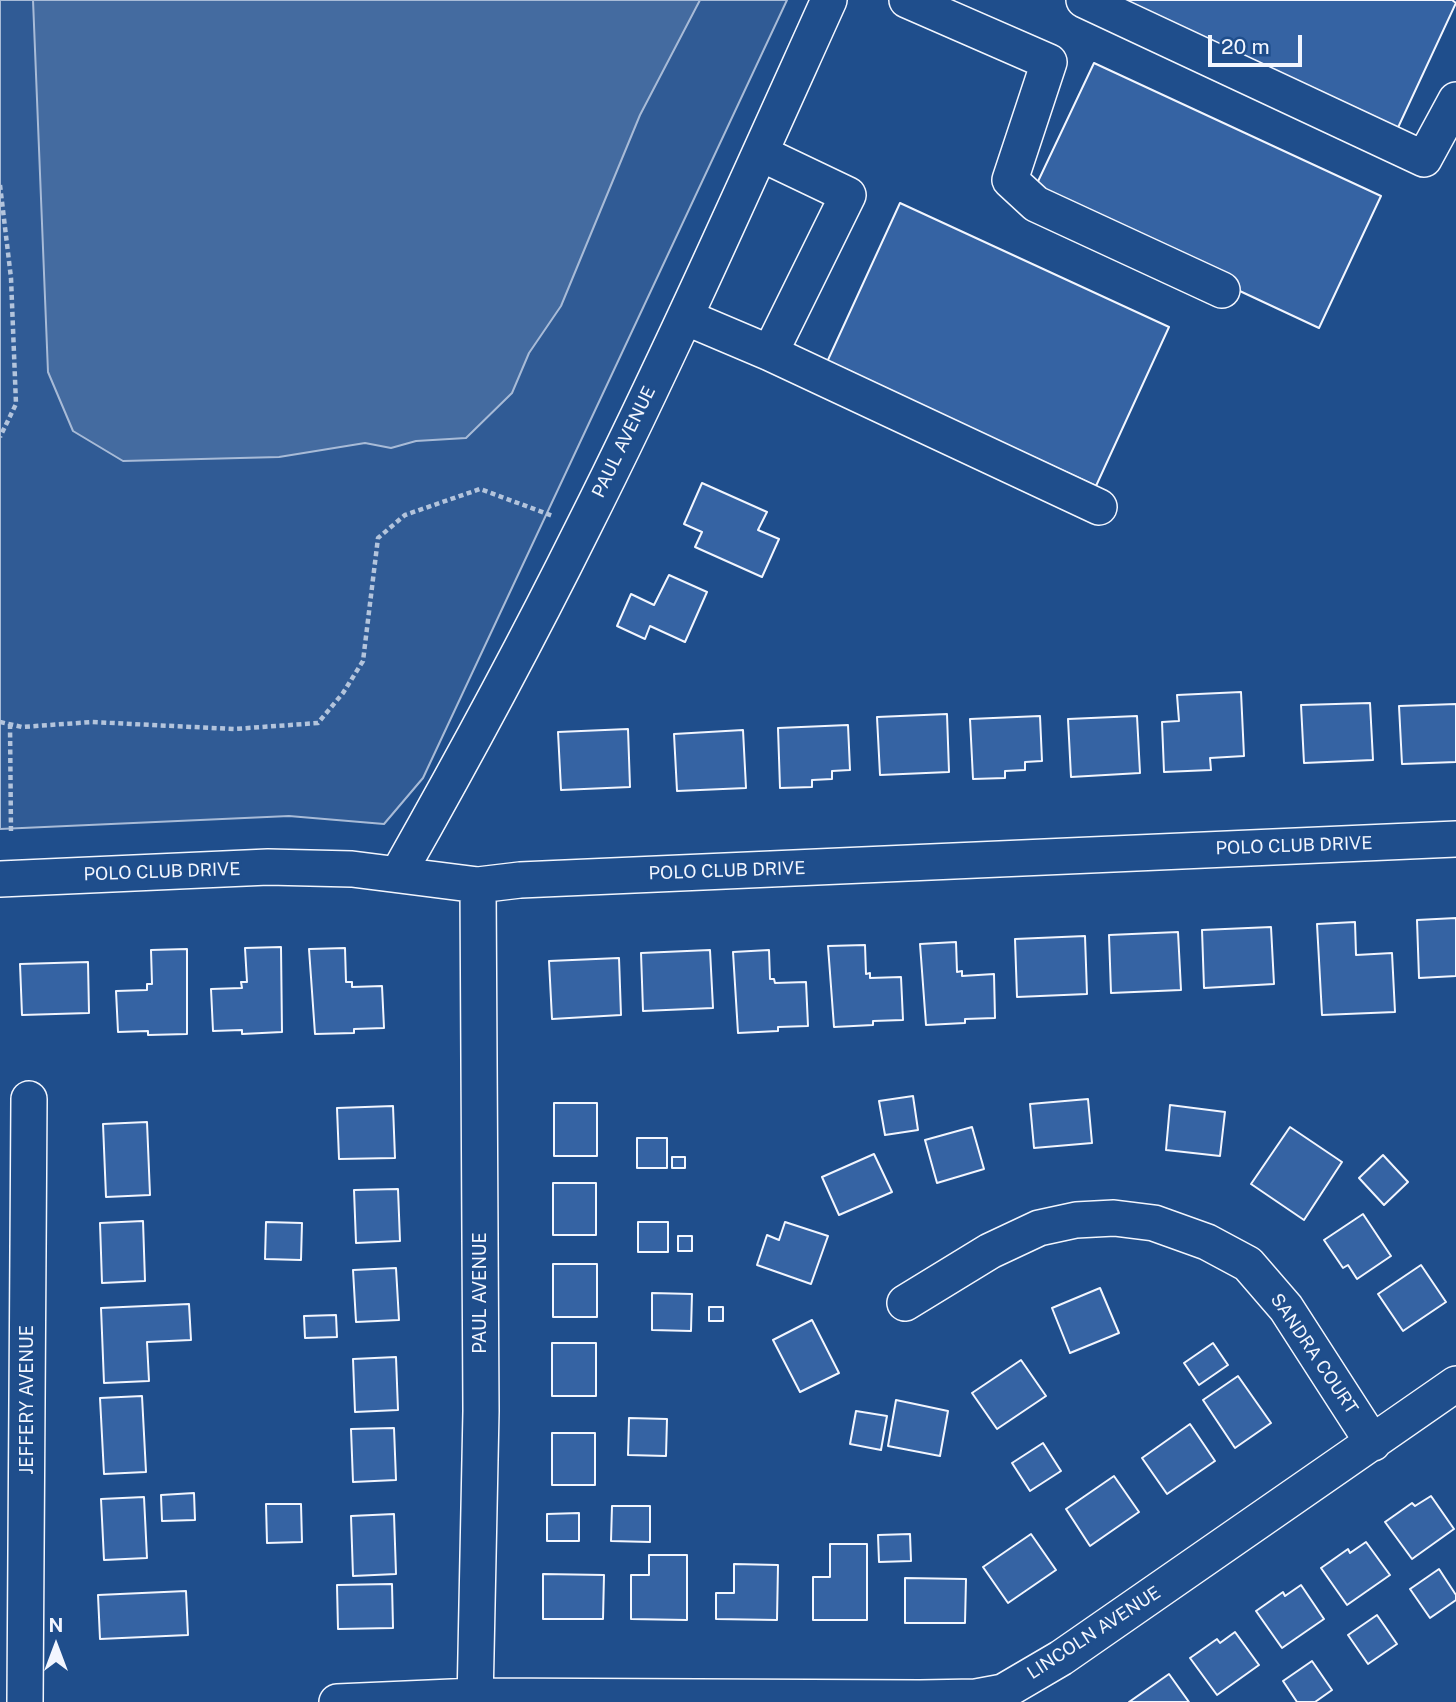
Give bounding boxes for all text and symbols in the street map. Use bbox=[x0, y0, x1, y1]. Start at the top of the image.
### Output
scale bar bbox=[1211, 21, 1306, 65]
text: 20 m bbox=[1221, 34, 1270, 59]
street label: PAUL AVENUE bbox=[588, 383, 660, 501]
street label: POLO CLUB DRIVE bbox=[1215, 832, 1373, 860]
street label: POLO CLUB DRIVE bbox=[648, 857, 806, 885]
street label: POLO CLUB DRIVE bbox=[83, 858, 241, 886]
street label: PAUL AVENUE bbox=[469, 1232, 491, 1354]
street label: SANDRA COURT bbox=[1266, 1290, 1362, 1418]
street label: JEFFERY AVENUE bbox=[16, 1325, 38, 1475]
street label: LINCOLN AVENUE bbox=[1023, 1582, 1165, 1684]
north arrow bbox=[21, 1611, 91, 1681]
text: N bbox=[49, 1614, 63, 1636]

